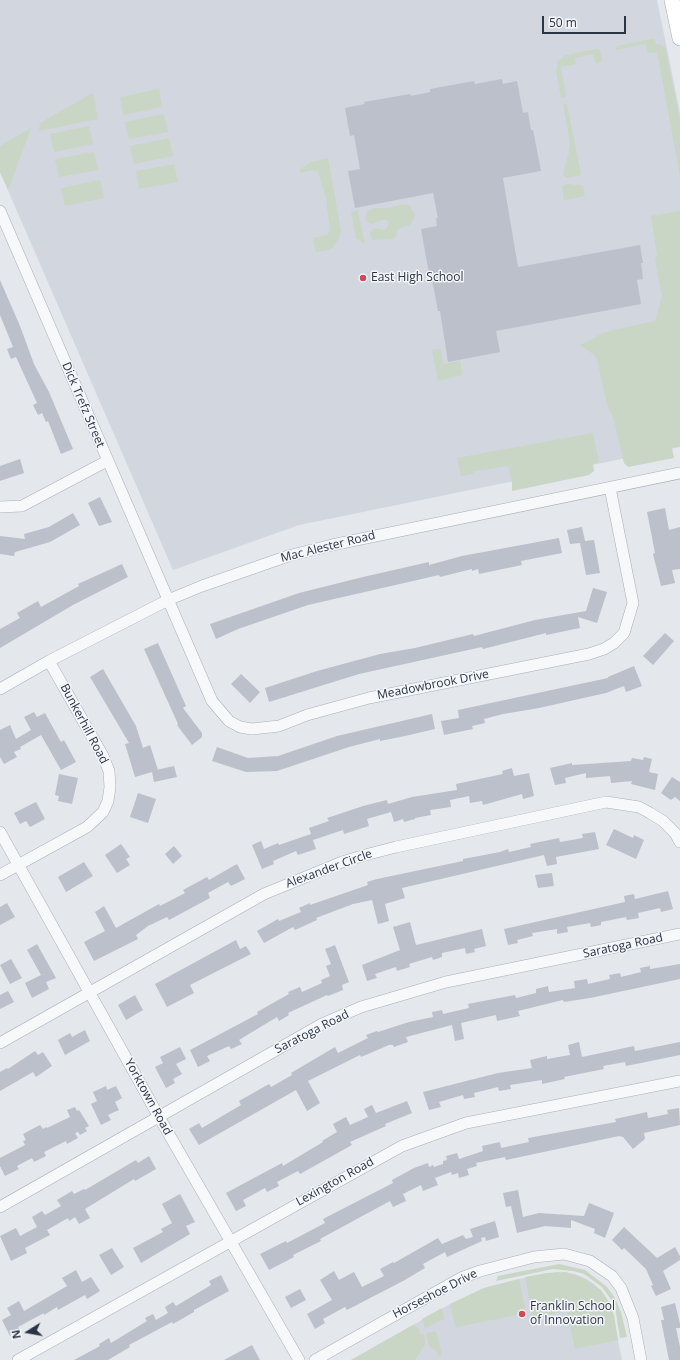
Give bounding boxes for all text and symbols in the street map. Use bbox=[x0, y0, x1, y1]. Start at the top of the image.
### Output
scale bar bbox=[544, 8, 628, 34]
text: 50 m bbox=[549, 14, 577, 31]
place label: East High School bbox=[371, 271, 463, 285]
marker: East High School bbox=[358, 273, 368, 283]
street label: Dick Trefz Street bbox=[59, 360, 107, 450]
street label: Mac Alester Road bbox=[279, 528, 377, 566]
street label: Meadowbrook Drive bbox=[376, 667, 490, 703]
street label: Bunkerhill Road bbox=[57, 681, 111, 767]
street label: Alexander Circle bbox=[284, 847, 374, 891]
street label: Saratoga Road bbox=[582, 931, 664, 961]
street label: Saratoga Road bbox=[273, 1007, 351, 1057]
street label: Yorktown Road bbox=[121, 1056, 175, 1138]
street label: Lexington Road bbox=[294, 1155, 376, 1209]
street label: Horseshoe Drive bbox=[390, 1266, 480, 1322]
place label: Franklin School of Innovation bbox=[530, 1300, 615, 1328]
marker: Franklin School of Innovation bbox=[517, 1309, 527, 1319]
north arrow bbox=[8, 1312, 48, 1352]
text: N bbox=[8, 1329, 24, 1340]

